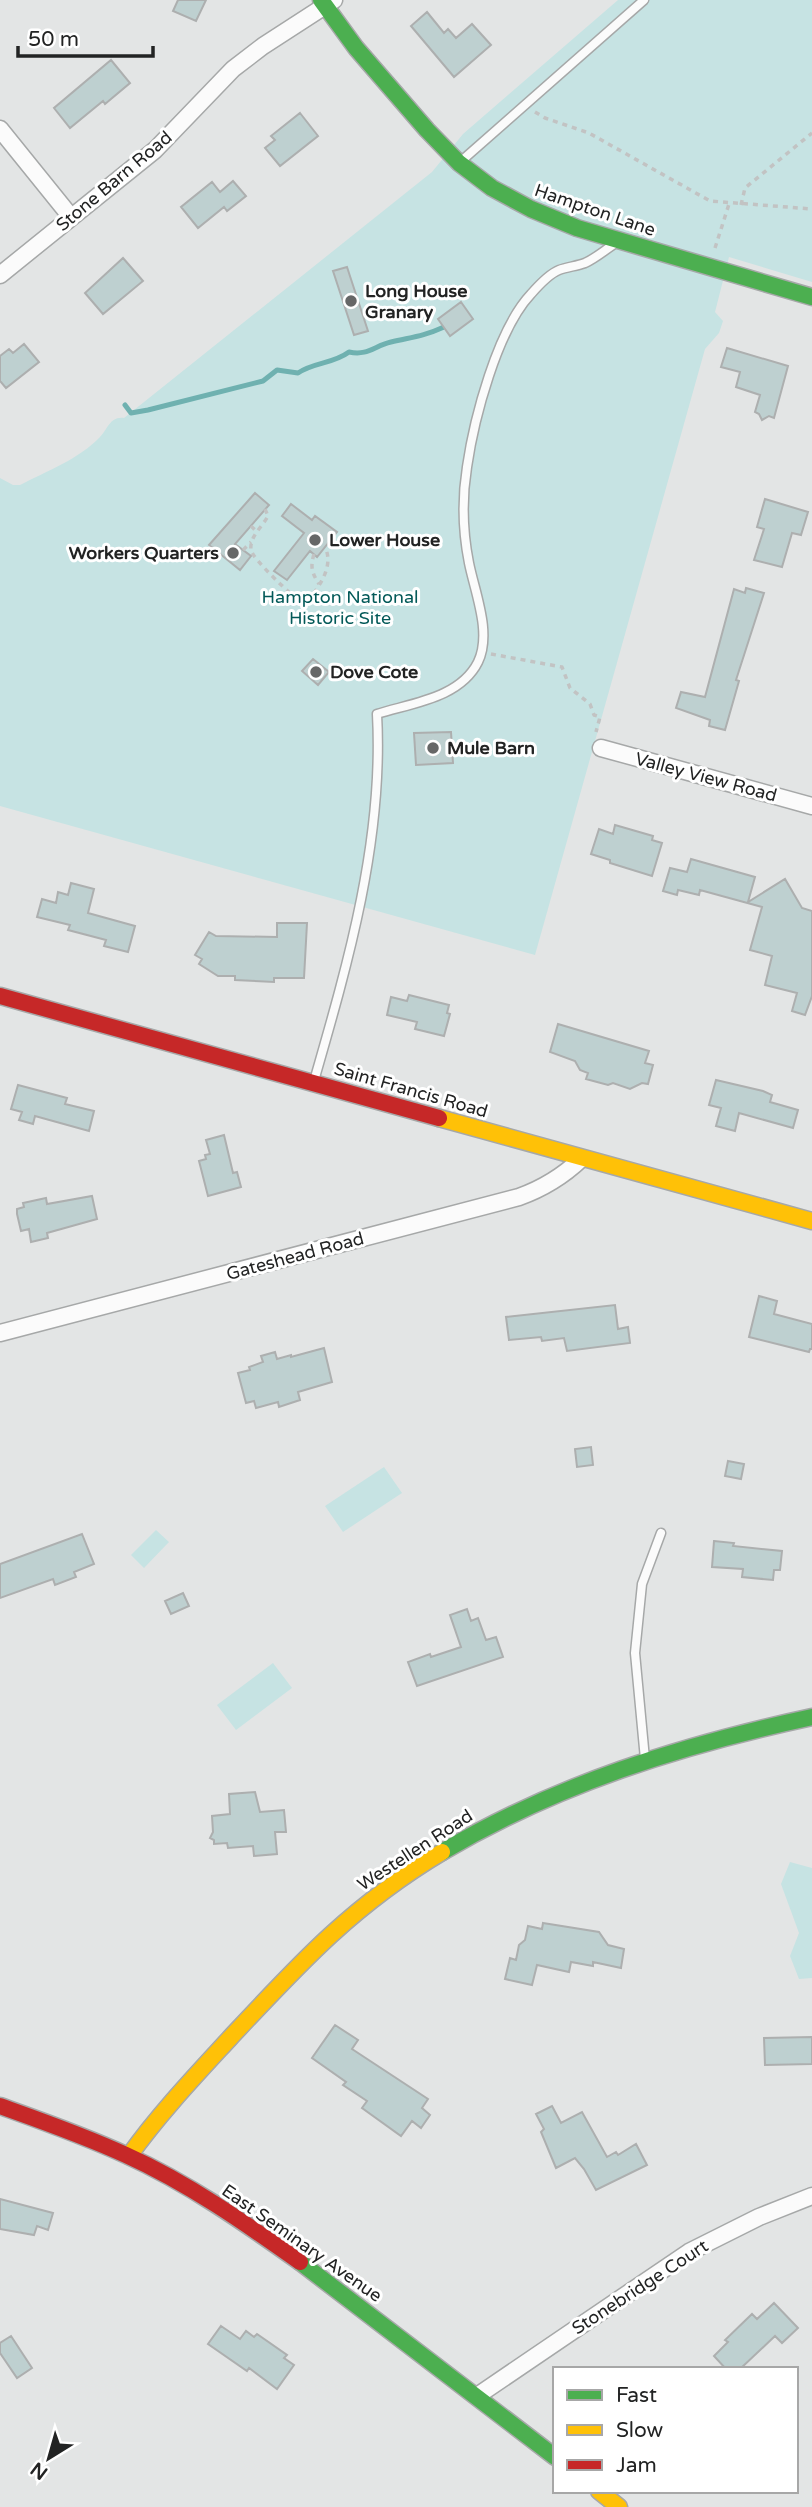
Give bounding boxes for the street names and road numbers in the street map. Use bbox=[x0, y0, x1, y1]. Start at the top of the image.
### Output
street label: Stone Barn Road bbox=[52, 126, 176, 236]
street label: Hampton Lane bbox=[532, 179, 658, 241]
street label: Valley View Road bbox=[633, 747, 779, 807]
street label: Saint Francis Road bbox=[332, 1058, 490, 1122]
street label: Gateshead Road bbox=[224, 1227, 366, 1285]
street label: Westellen Road bbox=[353, 1805, 477, 1895]
street label: East Seminary Avenue bbox=[218, 2179, 386, 2307]
street label: Stonebridge Court bbox=[568, 2235, 712, 2339]

